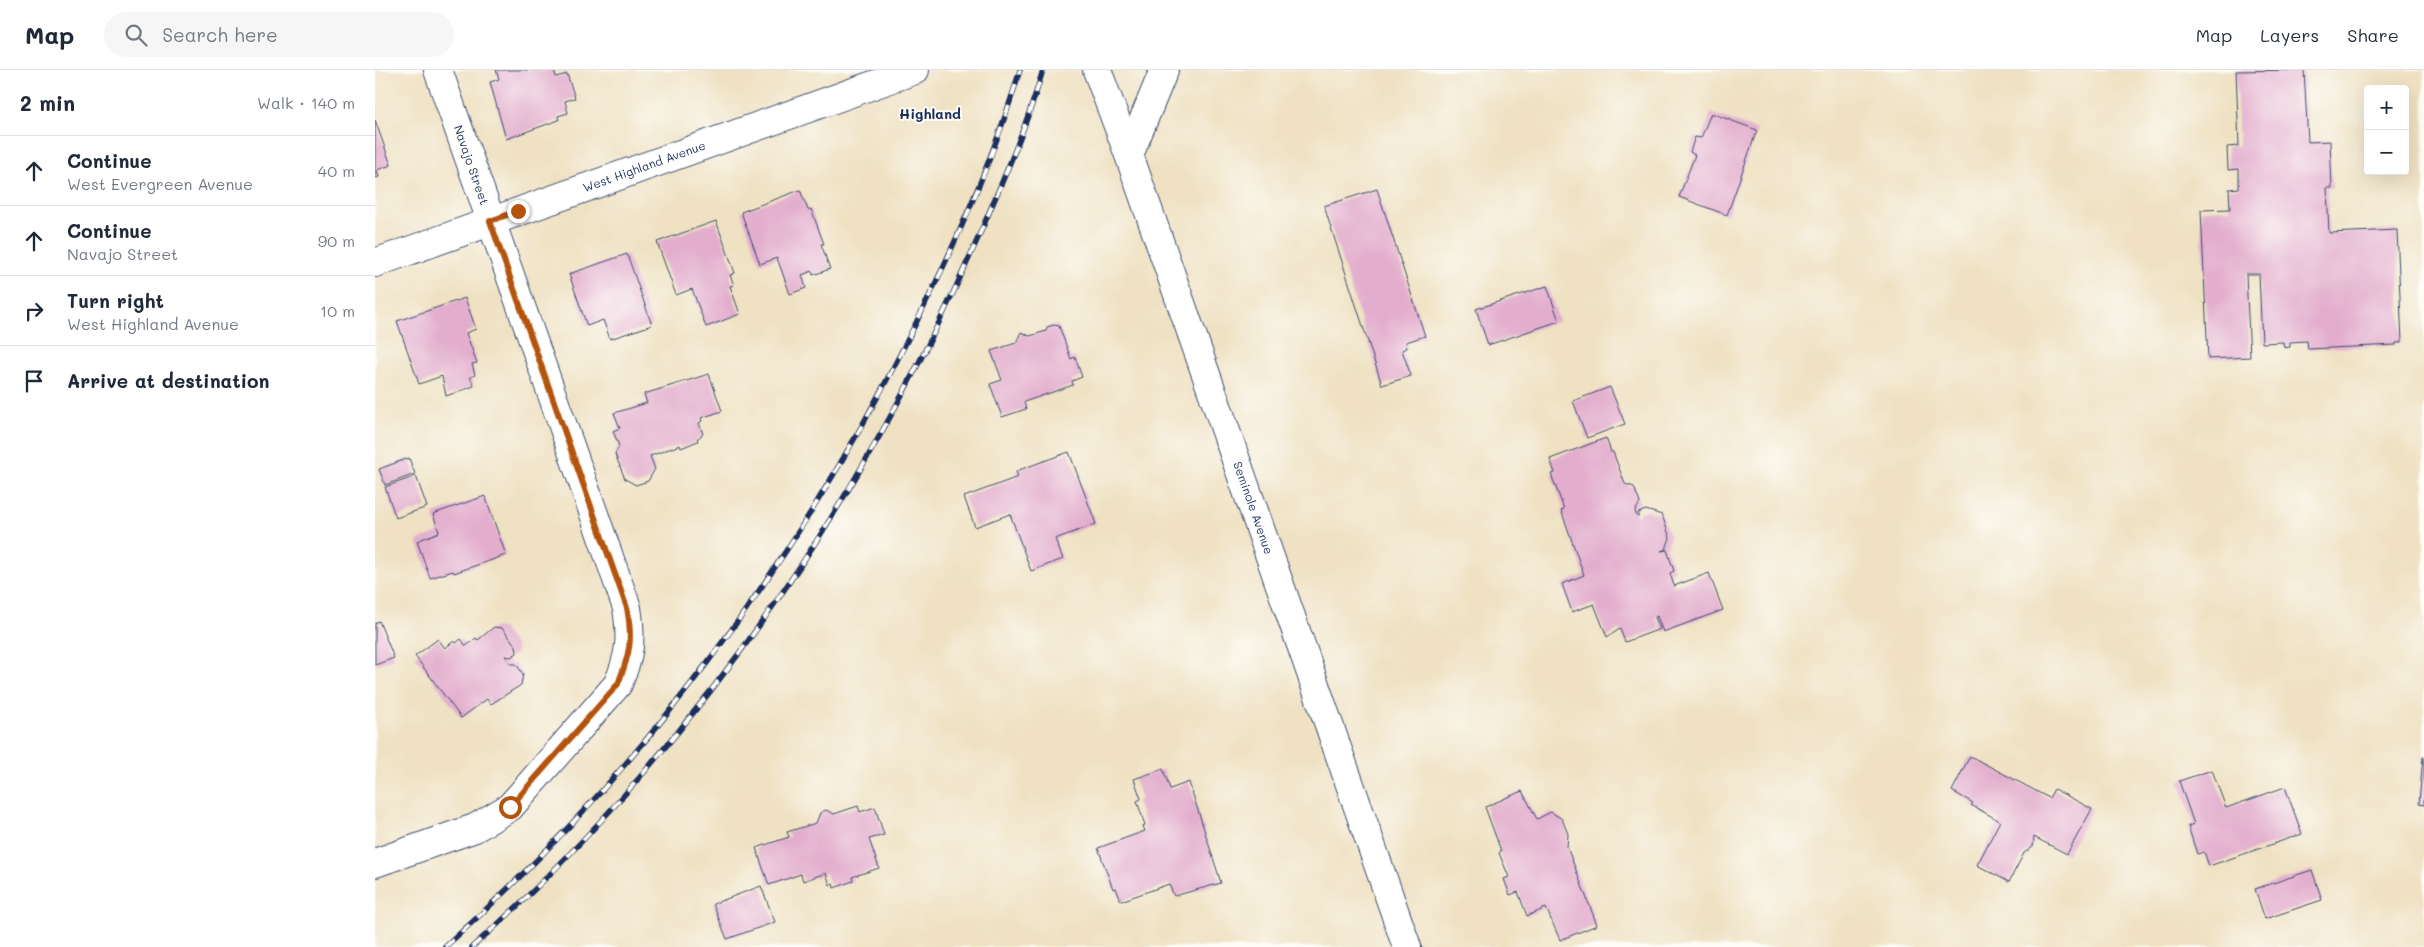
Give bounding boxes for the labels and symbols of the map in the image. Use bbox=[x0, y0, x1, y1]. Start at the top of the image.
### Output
district label: Highland bbox=[899, 104, 961, 123]
street label: Navajo Street bbox=[451, 123, 493, 207]
street label: West Highland Avenue bbox=[580, 137, 707, 195]
route end bbox=[507, 200, 530, 223]
street label: Seminole Avenue bbox=[1230, 459, 1278, 556]
route start bbox=[499, 796, 522, 819]

